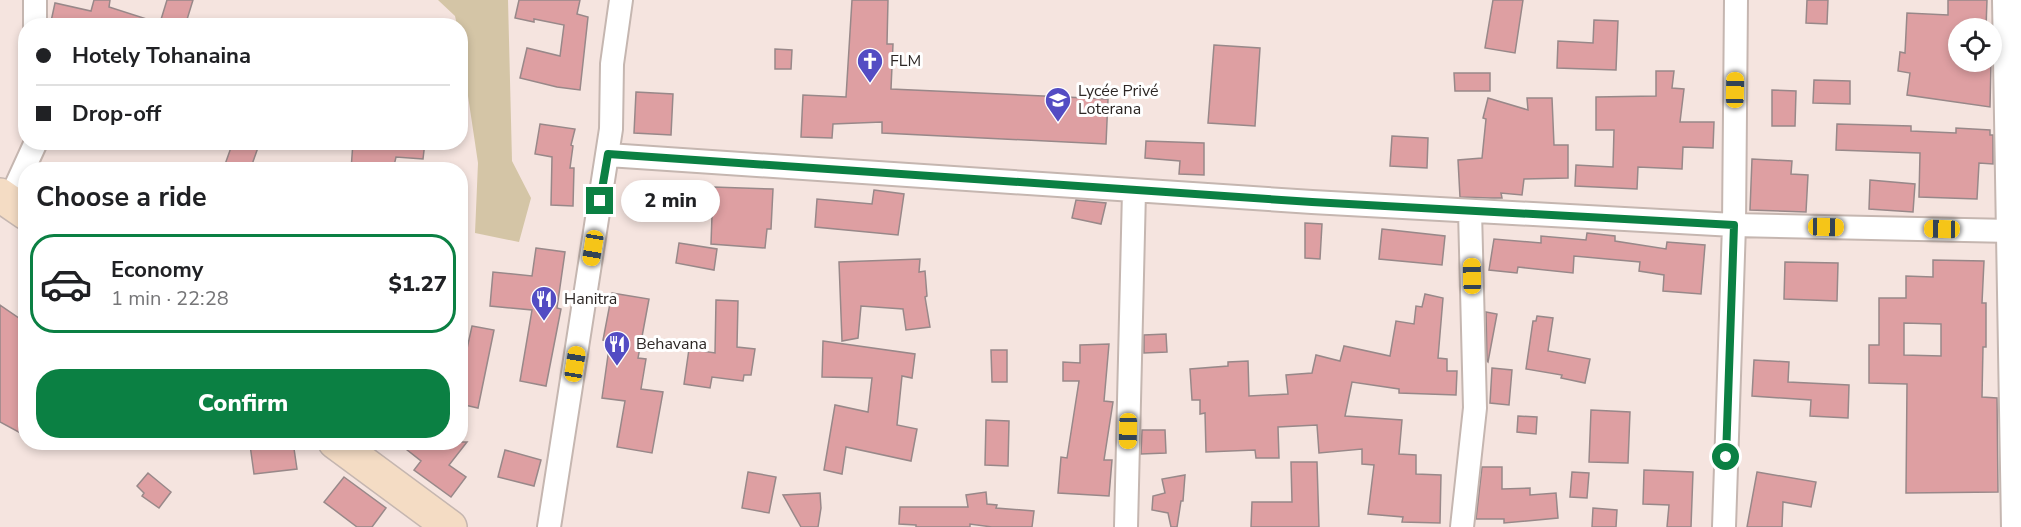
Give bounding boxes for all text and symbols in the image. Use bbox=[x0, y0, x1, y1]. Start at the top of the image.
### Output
map controls bbox=[1948, 18, 2002, 72]
button: locate bbox=[1948, 18, 2002, 72]
text: Hotely Tohanaina bbox=[72, 41, 251, 71]
church icon: FLM bbox=[855, 46, 885, 84]
place label: FLM bbox=[890, 50, 921, 72]
car bbox=[1726, 72, 1744, 108]
place label: Lycée Privé Loterana bbox=[1078, 80, 1159, 120]
school or university icon: Lycée Privé Loterana bbox=[1043, 85, 1073, 123]
text: Drop-off bbox=[72, 99, 161, 129]
text: Choose a ride bbox=[36, 179, 207, 216]
callout: 2 min bbox=[621, 180, 720, 222]
route end bbox=[586, 187, 613, 214]
text: 2 min bbox=[644, 187, 697, 214]
car bbox=[1808, 218, 1844, 236]
car bbox=[1924, 220, 1960, 238]
car bbox=[581, 229, 605, 267]
text: Economy bbox=[111, 255, 203, 285]
icon: car bbox=[39, 257, 93, 311]
car bbox=[1463, 258, 1481, 294]
text: $1.27 bbox=[388, 269, 447, 299]
restaurant icon: Hanitra bbox=[529, 284, 559, 322]
text: 1 min · 22:28 bbox=[111, 285, 229, 312]
place label: Hanitra bbox=[564, 288, 617, 310]
restaurant icon: Behavana bbox=[602, 329, 632, 367]
place label: Behavana bbox=[636, 333, 707, 355]
car bbox=[563, 345, 587, 383]
button: Confirm bbox=[36, 369, 450, 438]
car bbox=[1119, 413, 1137, 449]
route start bbox=[1712, 443, 1739, 470]

